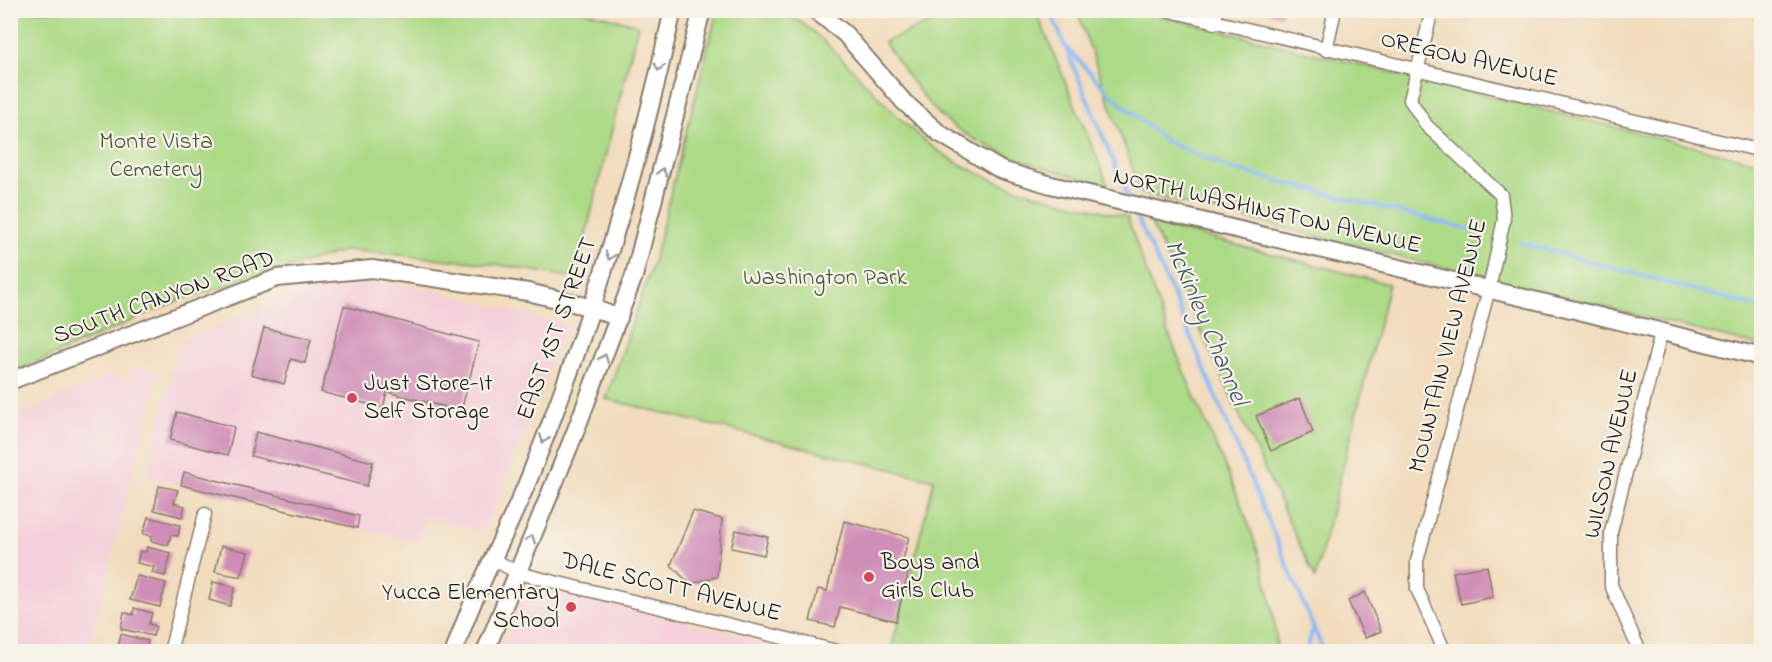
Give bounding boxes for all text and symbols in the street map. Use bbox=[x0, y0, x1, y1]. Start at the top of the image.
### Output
street label: OREGON AVENUE bbox=[1377, 23, 1561, 97]
one-way arrow bbox=[654, 62, 667, 72]
park label: Monte Vista Cemetery bbox=[99, 125, 213, 189]
street label: NORTH WASHINGTON AVENUE bbox=[1109, 159, 1425, 265]
one-way arrow bbox=[655, 168, 668, 178]
street label: MOUNTAIN VIEW AVENUE bbox=[1400, 215, 1498, 477]
street label: EAST 1ST STREET bbox=[509, 232, 607, 425]
water label: McKinley Channel bbox=[1153, 234, 1258, 414]
street label: SOUTH CANYON ROAD bbox=[48, 242, 280, 354]
one-way arrow bbox=[605, 250, 617, 261]
park label: Washington Park bbox=[743, 261, 907, 296]
one-way arrow bbox=[597, 354, 609, 365]
street label: WILSON AVENUE bbox=[1575, 366, 1649, 542]
place label: Just Store-It Self Storage bbox=[364, 367, 493, 430]
marker: Just Store-It Self Storage bbox=[345, 391, 359, 405]
one-way arrow bbox=[538, 434, 551, 444]
one-way arrow bbox=[523, 534, 536, 545]
street label: DALE SCOTT AVENUE bbox=[556, 544, 785, 632]
place label: Boys and Girls Club bbox=[880, 546, 980, 609]
marker: Boys and Girls Club bbox=[862, 570, 876, 584]
place label: Yucca Elementary School bbox=[382, 576, 559, 639]
marker: Yucca Elementary School bbox=[564, 600, 578, 614]

